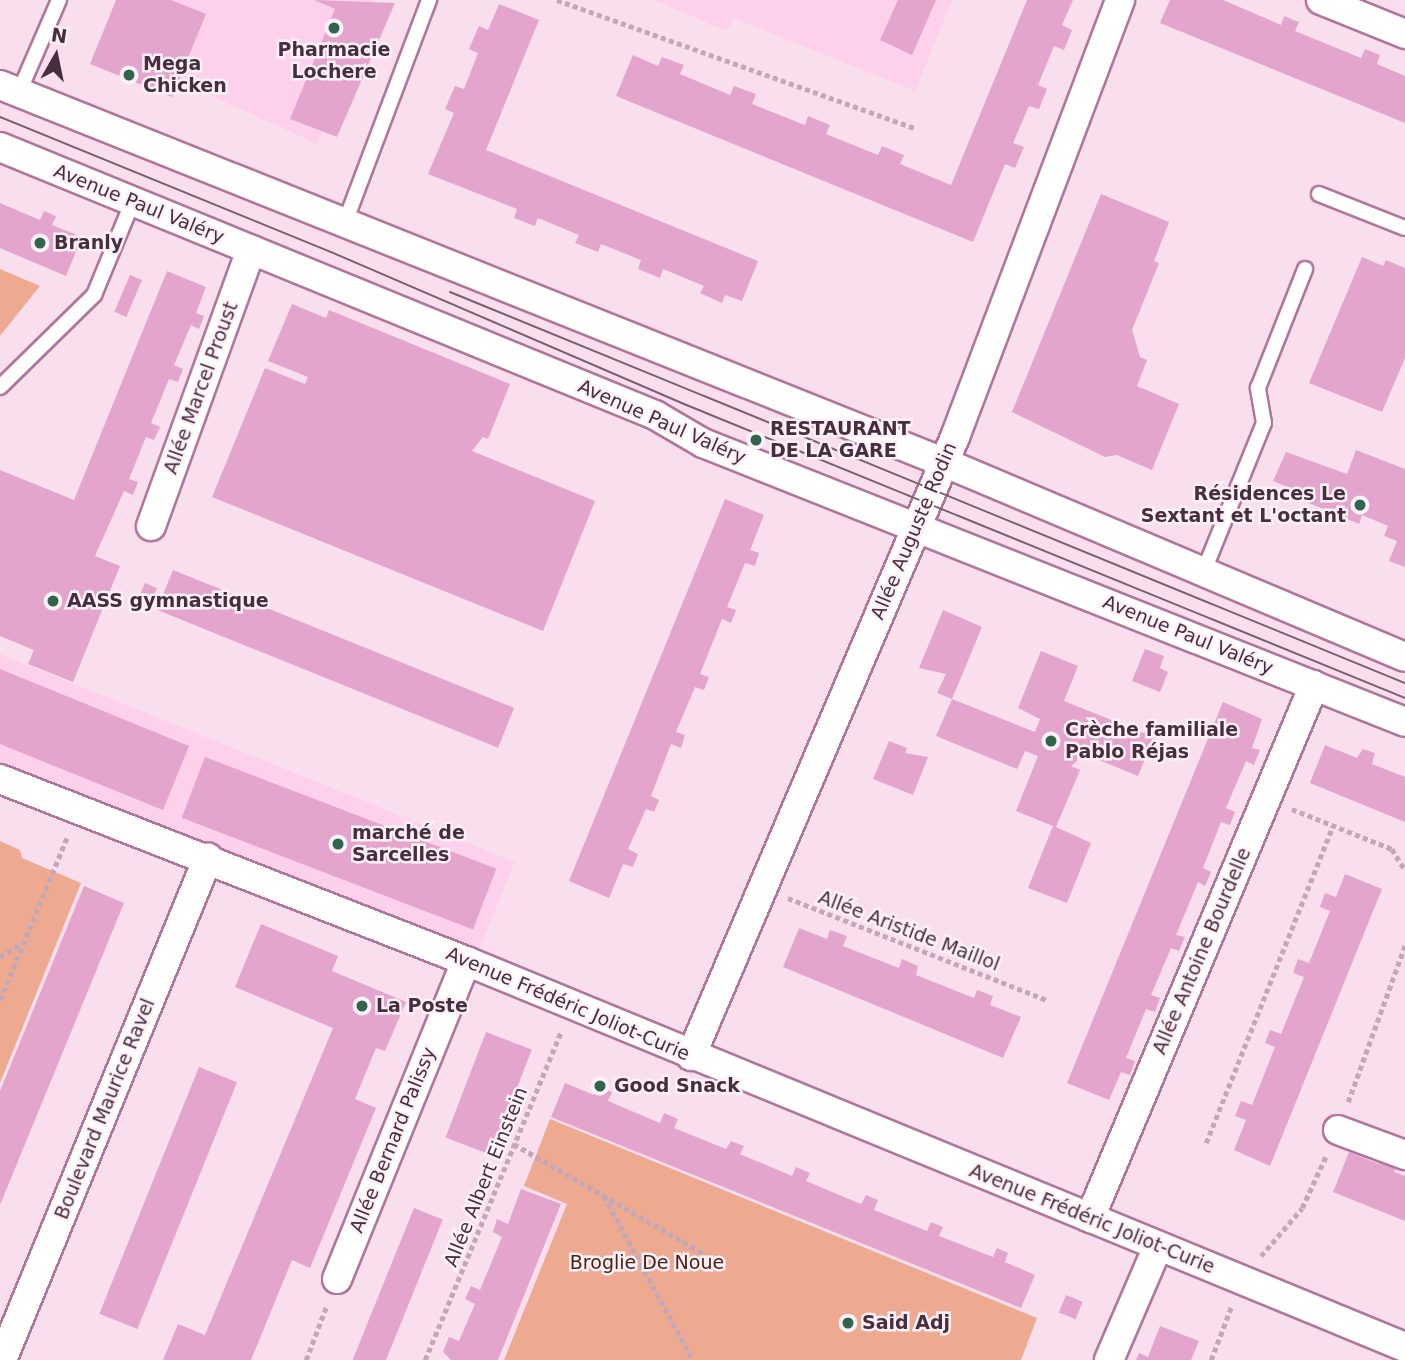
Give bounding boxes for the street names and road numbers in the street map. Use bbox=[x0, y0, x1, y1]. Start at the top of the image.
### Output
street label: Avenue Paul Valéry bbox=[51, 159, 227, 249]
street label: Allée Marcel Proust bbox=[159, 299, 243, 477]
street label: Avenue Paul Valéry bbox=[574, 375, 750, 469]
street label: Allée Auguste Rodin bbox=[866, 439, 962, 623]
street label: Avenue Paul Valéry bbox=[1100, 590, 1276, 680]
street label: Allée Antoine Bourdelle bbox=[1148, 844, 1256, 1058]
street label: Allée Aristide Maillol bbox=[815, 886, 1003, 976]
street label: Avenue Frédéric Joliot-Curie bbox=[443, 942, 693, 1066]
street label: Boulevard Maurice Ravel bbox=[50, 995, 160, 1223]
street label: Allée Bernard Palissy bbox=[345, 1044, 441, 1236]
street label: Allée Albert Einstein bbox=[439, 1084, 533, 1270]
street label: Avenue Frédéric Joliot-Curie bbox=[966, 1159, 1218, 1279]

